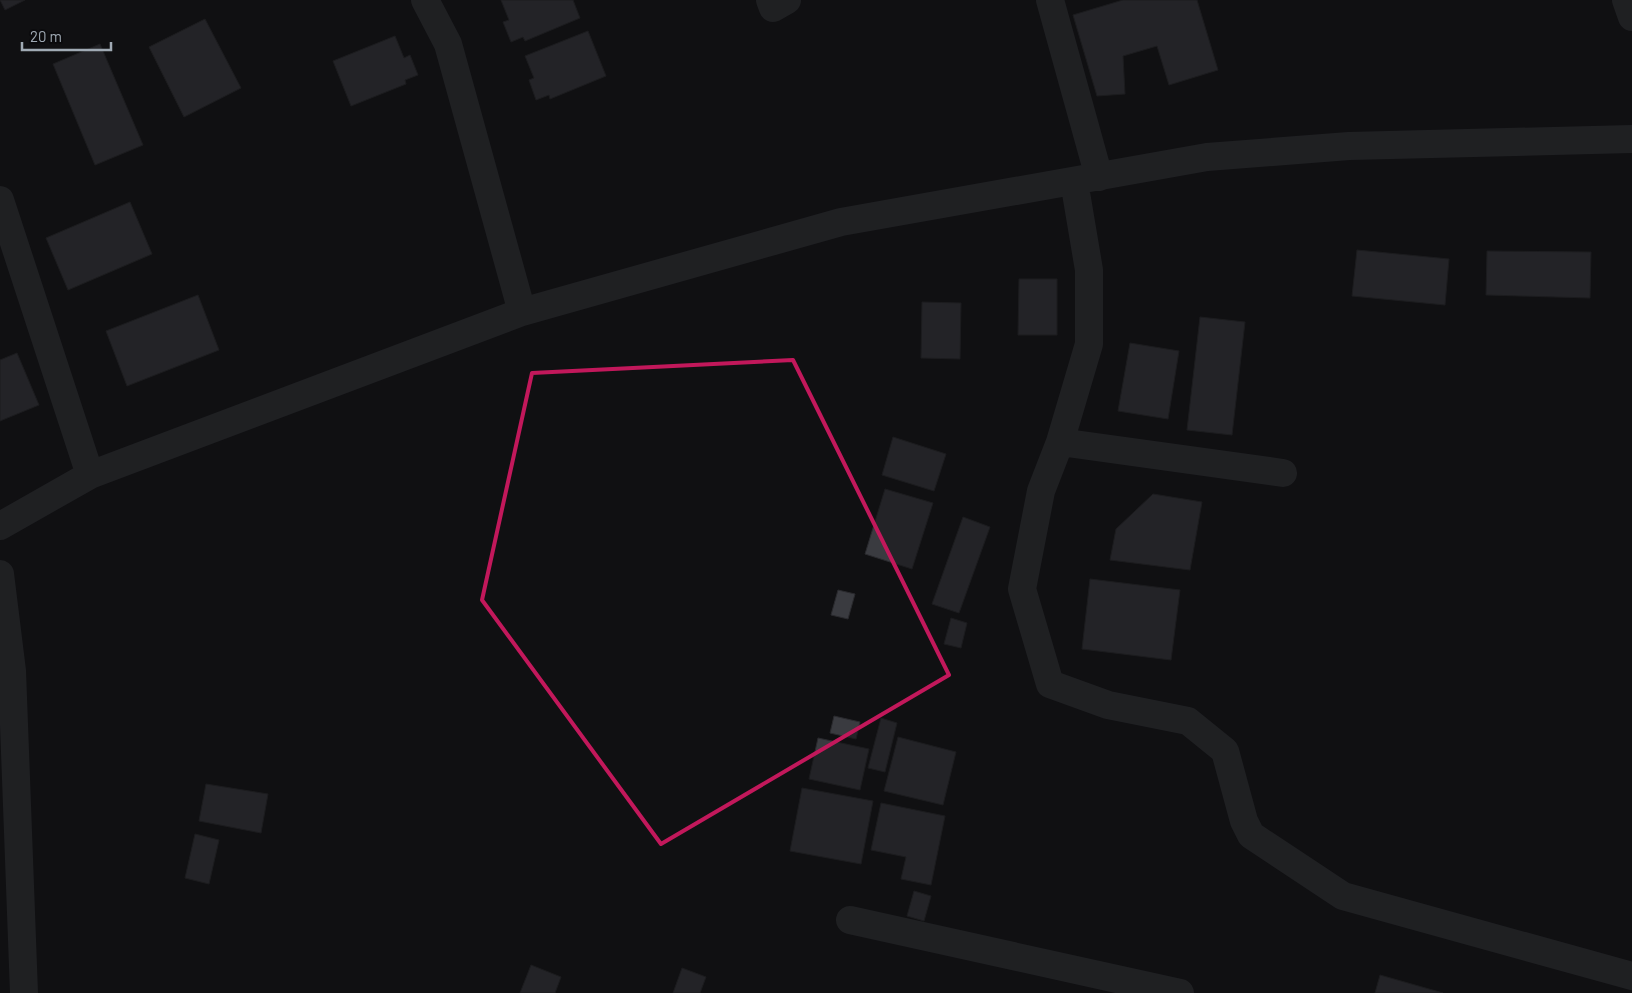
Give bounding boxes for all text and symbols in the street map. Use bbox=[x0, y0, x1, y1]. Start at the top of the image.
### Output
scale bar bbox=[22, 20, 111, 52]
text: 20 m bbox=[30, 27, 62, 45]

